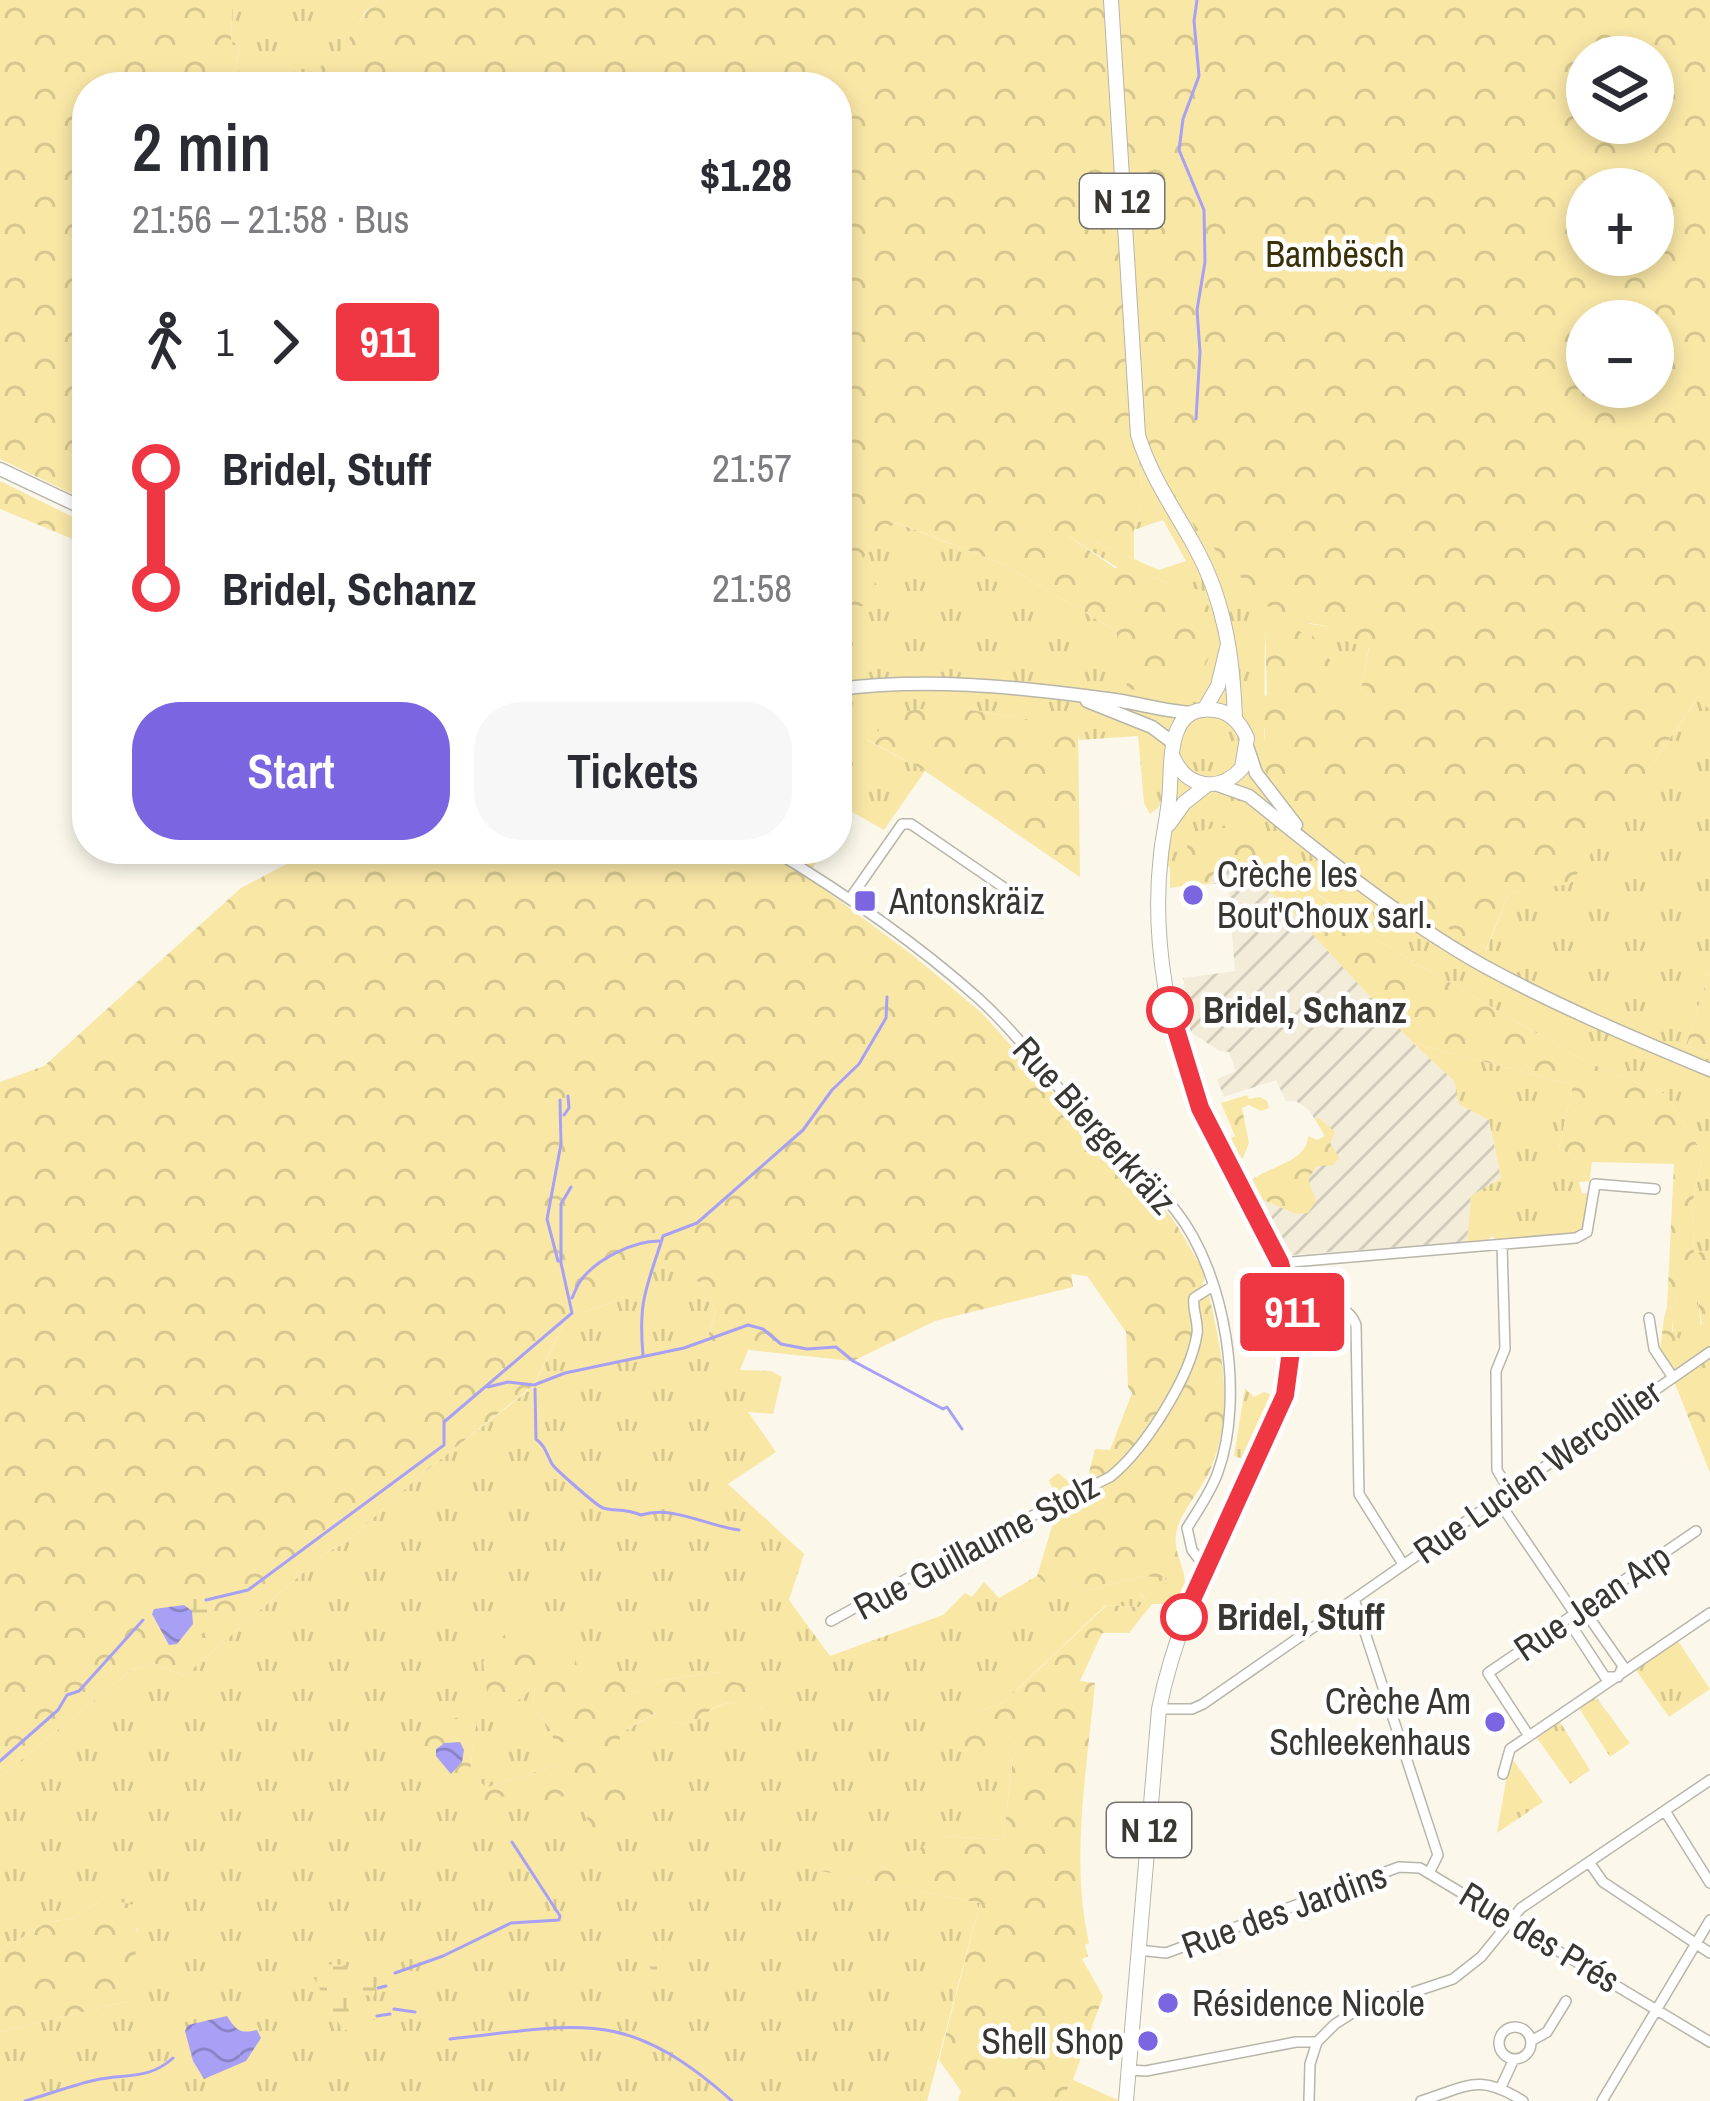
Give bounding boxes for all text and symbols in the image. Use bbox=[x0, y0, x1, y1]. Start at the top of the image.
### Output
map controls bbox=[1566, 36, 1674, 408]
button: layers bbox=[1566, 36, 1674, 144]
text: 2 min bbox=[132, 103, 271, 192]
text: $1.28 bbox=[700, 144, 792, 205]
button: + bbox=[1566, 168, 1674, 276]
road number: N 12 bbox=[1080, 174, 1164, 228]
text: 21:56 – 21:58 · Bus bbox=[132, 193, 409, 245]
park label: Bambësch bbox=[1265, 230, 1405, 278]
button: − bbox=[1566, 300, 1674, 408]
icon: walk bbox=[132, 309, 198, 375]
icon: forward bbox=[252, 309, 318, 375]
text: 911 bbox=[360, 314, 415, 370]
text: 1 bbox=[216, 316, 234, 368]
text: Bridel, Stuff bbox=[222, 438, 431, 499]
text: 21:57 bbox=[712, 442, 792, 494]
text: Bridel, Schanz bbox=[222, 558, 476, 619]
text: 21:58 bbox=[712, 562, 792, 614]
button: Start bbox=[132, 702, 450, 840]
button: Tickets bbox=[474, 702, 792, 840]
place label: Crèche les Bout'Choux sarl. bbox=[1217, 850, 1433, 939]
place label: Antonskräiz bbox=[888, 877, 1045, 925]
marker: Crèche les Bout'Choux sarl. bbox=[1180, 882, 1206, 908]
marker: Antonskräiz bbox=[852, 888, 878, 914]
place label: Bridel, Schanz bbox=[1203, 986, 1407, 1034]
marker: Bridel, Schanz bbox=[1148, 988, 1192, 1032]
street label: Rue Biergerkräiz bbox=[1003, 1026, 1187, 1224]
line badge: 911 bbox=[1223, 1273, 1361, 1351]
text: 911 bbox=[1264, 1284, 1320, 1340]
street label: Rue Lucien Wercollier bbox=[1404, 1368, 1670, 1574]
street label: Rue Guillaume Stolz bbox=[845, 1461, 1107, 1631]
street label: Rue Jean Arp bbox=[1504, 1532, 1680, 1672]
place label: Bridel, Stuff bbox=[1217, 1593, 1385, 1641]
marker: Bridel, Stuff bbox=[1162, 1595, 1206, 1639]
place label: Crèche Am Schleekenhaus bbox=[1269, 1677, 1471, 1766]
marker: Crèche Am Schleekenhaus bbox=[1482, 1709, 1508, 1735]
road number: N 12 bbox=[1107, 1803, 1191, 1857]
street label: Rue des Jardins bbox=[1175, 1851, 1393, 1969]
street label: Rue des Prés bbox=[1451, 1870, 1629, 2004]
place label: Résidence Nicole bbox=[1192, 1979, 1425, 2027]
marker: Résidence Nicole bbox=[1155, 1990, 1181, 2016]
place label: Shell Shop bbox=[981, 2017, 1124, 2065]
marker: Shell Shop bbox=[1135, 2028, 1161, 2054]

